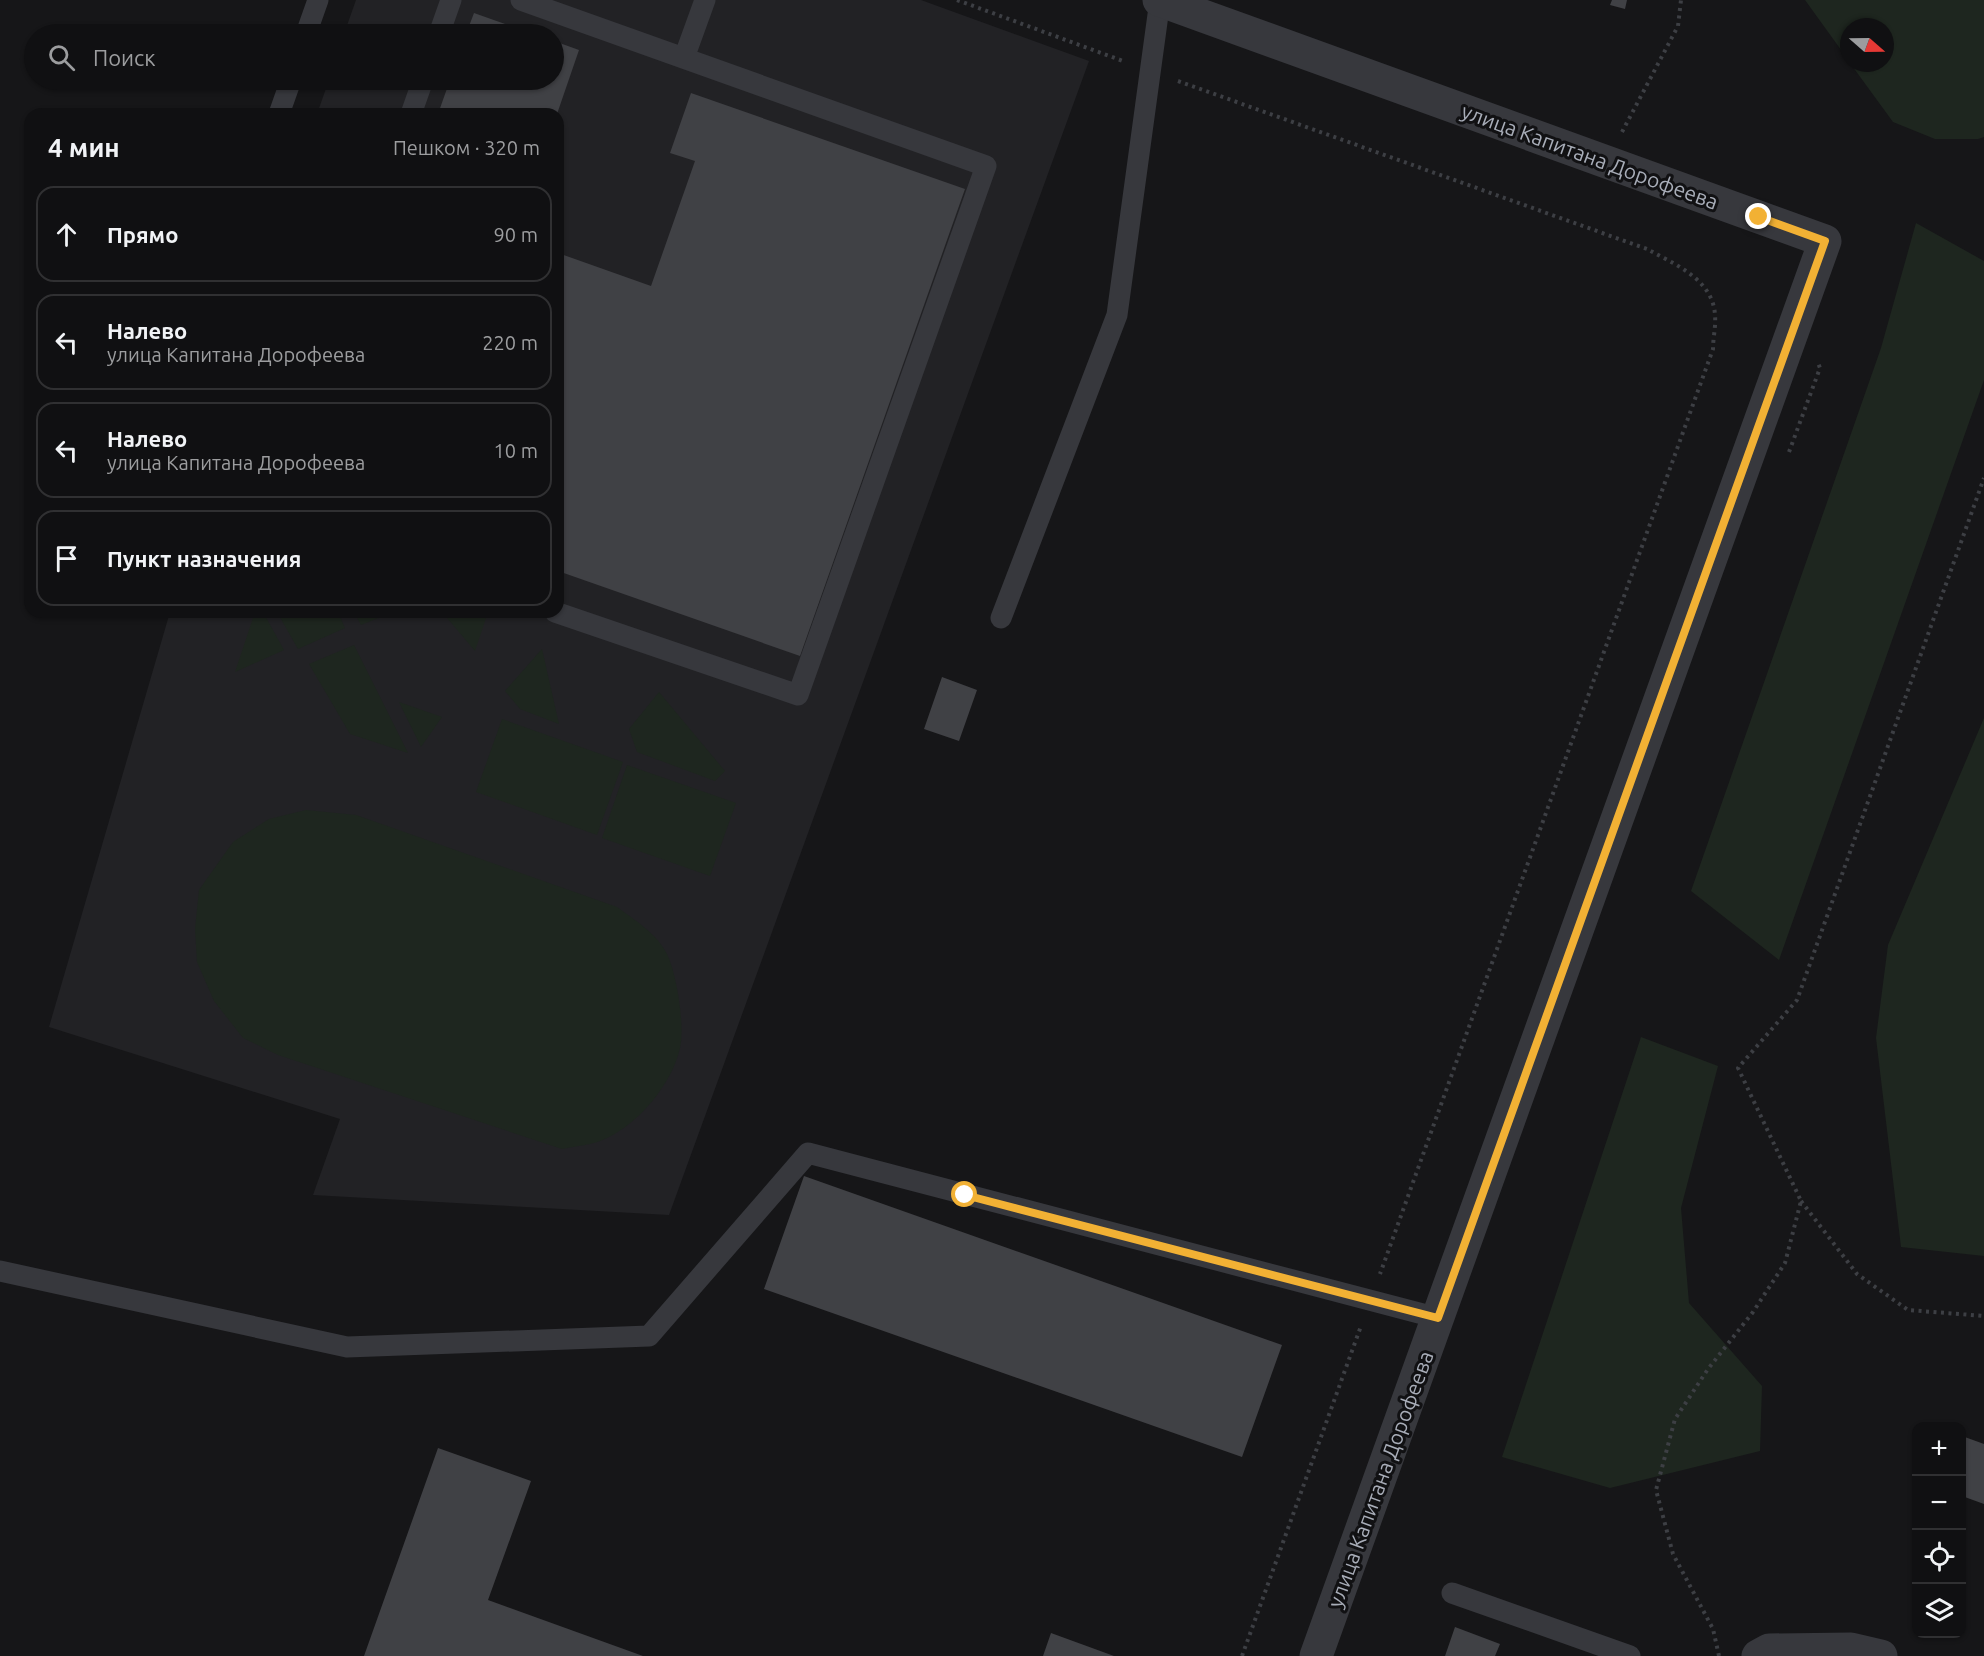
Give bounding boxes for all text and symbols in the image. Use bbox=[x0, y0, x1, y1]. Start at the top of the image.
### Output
north arrow bbox=[1840, 18, 1894, 72]
search box bbox=[24, 24, 564, 90]
icon: search bbox=[45, 41, 78, 74]
text: Поиск bbox=[93, 45, 156, 70]
street label: улица Капитана Дорофеева bbox=[1458, 98, 1722, 214]
text: 4 мин bbox=[48, 133, 120, 162]
text: Пешком · 320 m bbox=[393, 136, 540, 159]
route end bbox=[1745, 203, 1771, 229]
icon: ahead bbox=[50, 218, 83, 251]
text: Прямо bbox=[107, 222, 178, 247]
text: 90 m bbox=[494, 223, 538, 246]
text: Налево bbox=[107, 318, 187, 343]
icon: left bbox=[50, 326, 83, 359]
text: 220 m bbox=[482, 331, 538, 354]
text: улица Капитана Дорофеева bbox=[107, 343, 365, 366]
text: Налево bbox=[107, 426, 187, 451]
icon: left bbox=[50, 434, 83, 467]
text: 10 m bbox=[494, 439, 538, 462]
text: улица Капитана Дорофеева bbox=[107, 451, 365, 474]
icon: arrive bbox=[50, 542, 83, 575]
text: Пункт назначения bbox=[107, 546, 301, 571]
route start bbox=[951, 1181, 977, 1207]
street label: улица Капитана Дорофеева bbox=[1322, 1347, 1438, 1611]
map controls bbox=[1912, 1422, 1966, 1638]
button: + bbox=[1912, 1422, 1966, 1476]
button: − bbox=[1912, 1476, 1966, 1530]
button: locate bbox=[1912, 1530, 1966, 1584]
button: layers bbox=[1912, 1584, 1966, 1638]

